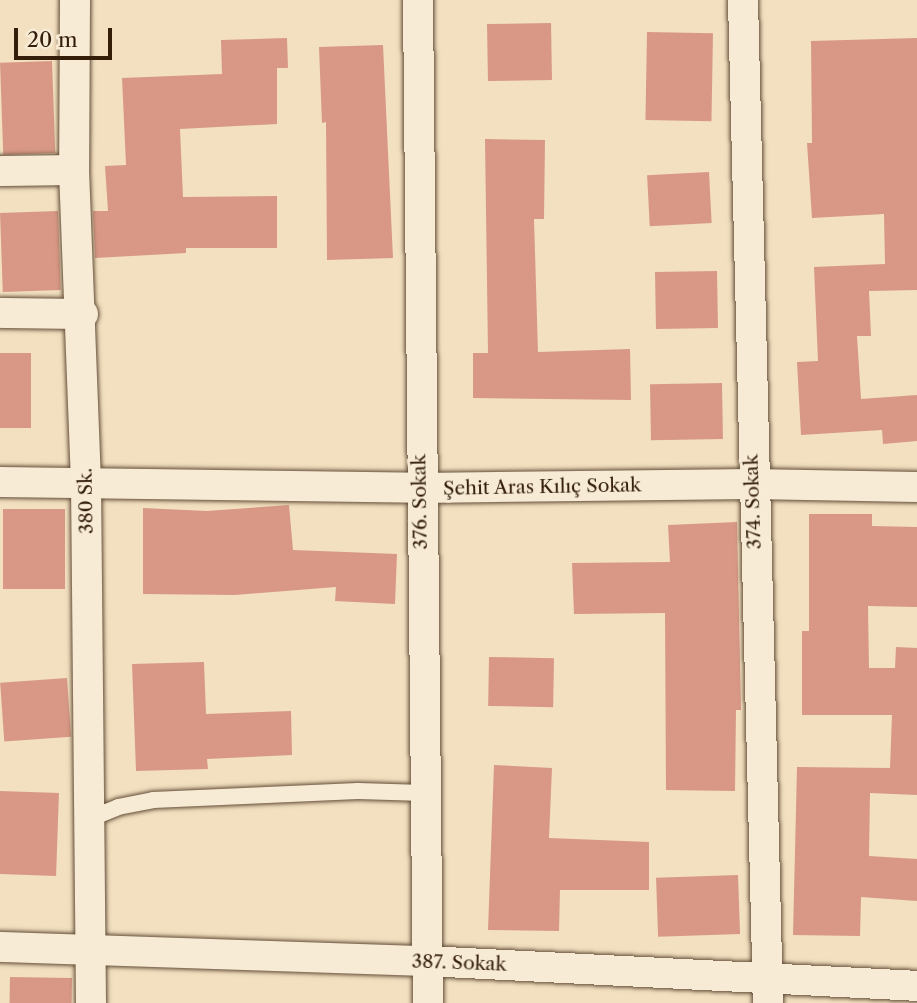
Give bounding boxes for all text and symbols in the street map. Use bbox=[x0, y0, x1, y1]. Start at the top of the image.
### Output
scale bar bbox=[18, 14, 116, 58]
text: 20 m bbox=[27, 27, 78, 52]
street label: 376. Sokak bbox=[408, 454, 432, 550]
street label: 374. Sokak bbox=[740, 454, 766, 550]
street label: 380 Sk. bbox=[74, 468, 98, 534]
street label: Şehit Aras Kılıç Sokak bbox=[442, 474, 642, 500]
street label: 387. Sokak bbox=[411, 950, 507, 976]

